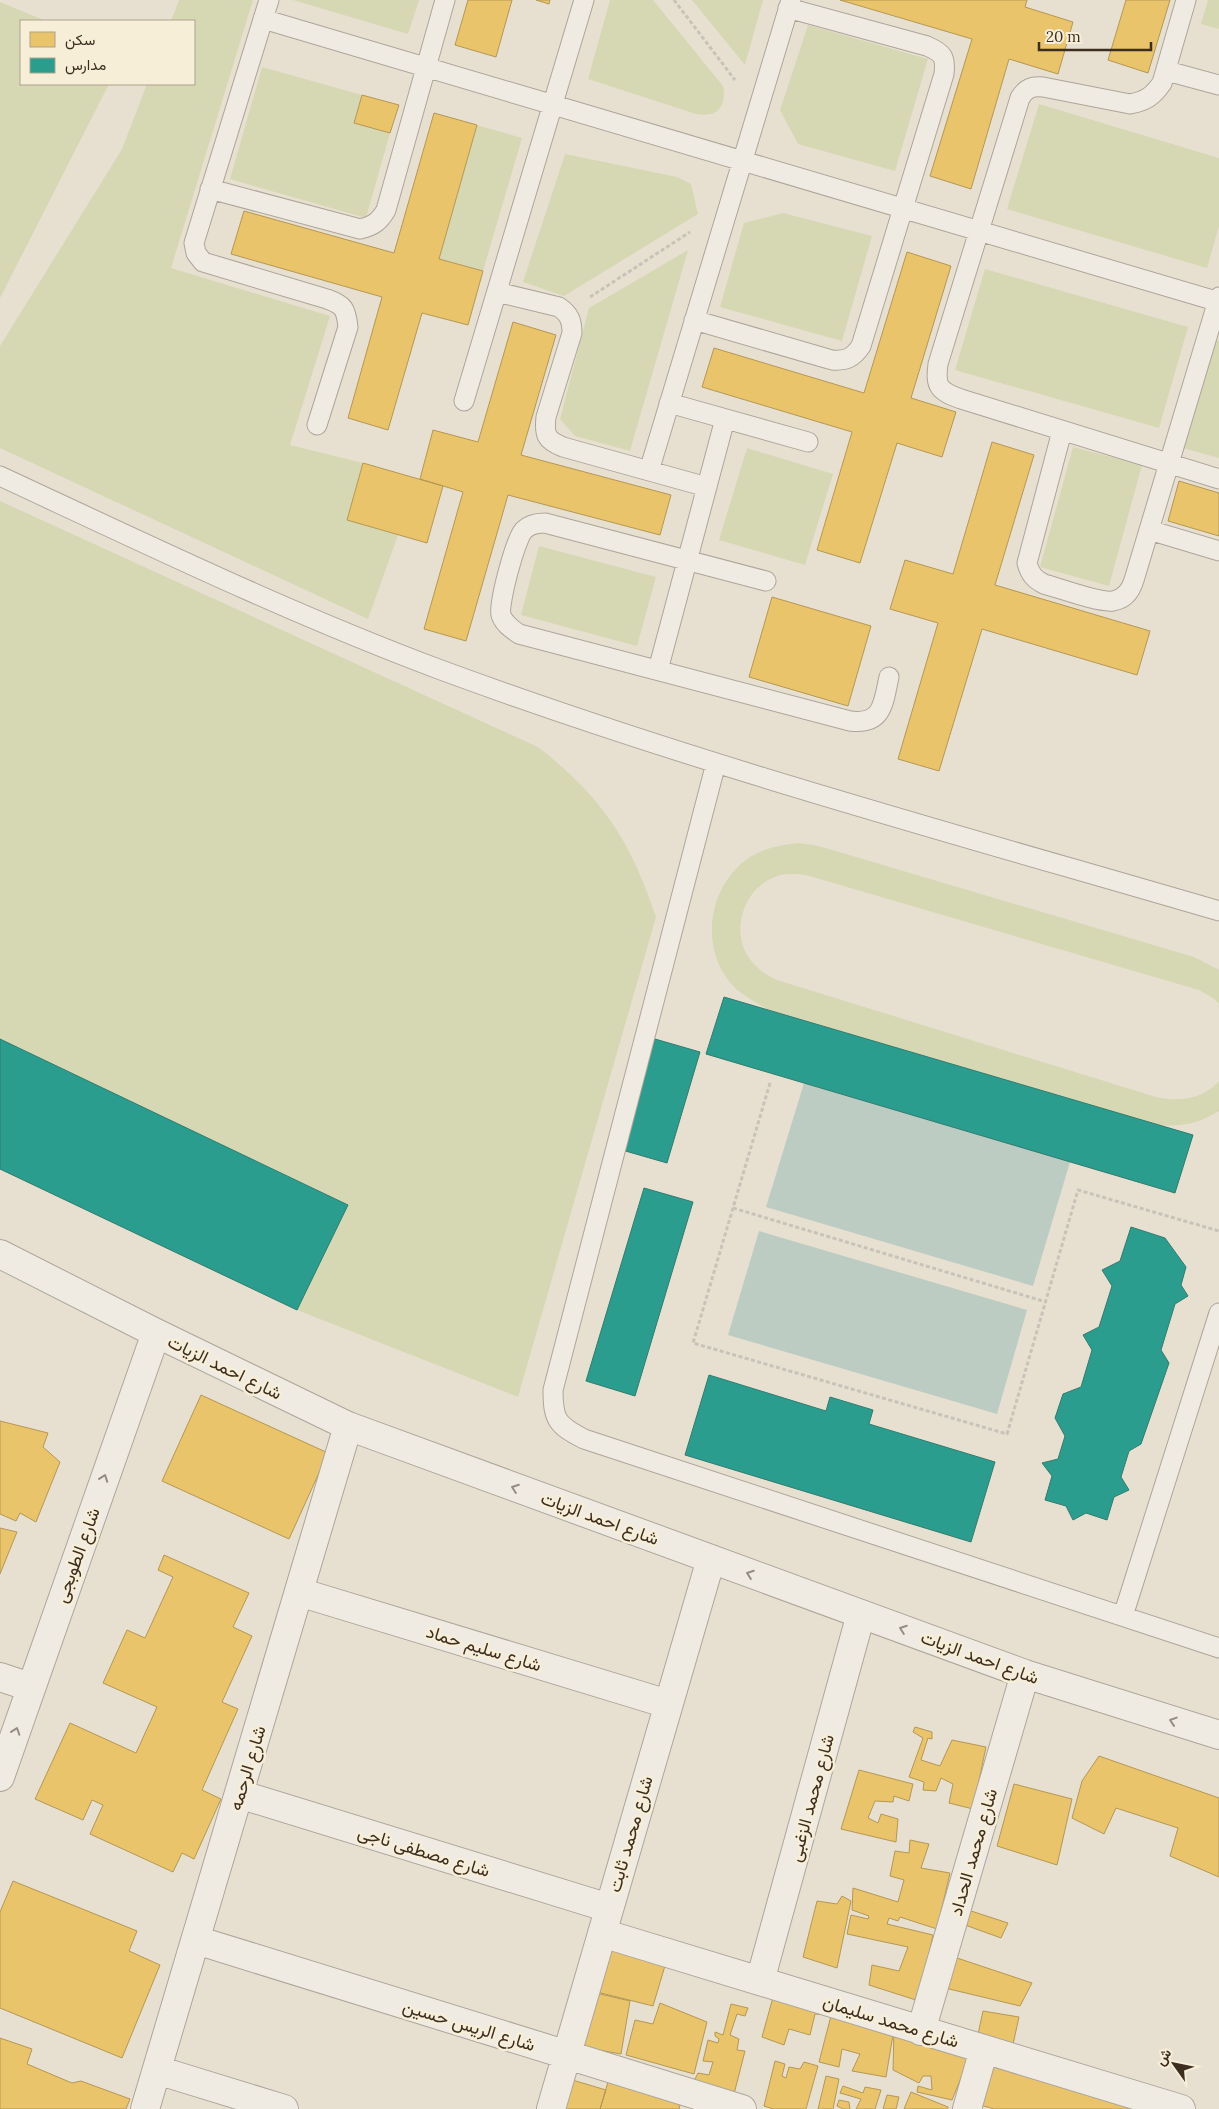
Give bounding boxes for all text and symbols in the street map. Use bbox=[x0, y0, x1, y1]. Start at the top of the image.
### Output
legend bbox=[20, 20, 195, 85]
scale bar bbox=[1039, 20, 1152, 52]
text: 20 m bbox=[1046, 27, 1081, 46]
text: سكن bbox=[65, 30, 95, 50]
text: مدارس bbox=[65, 55, 106, 75]
street label: شارع احمد الزيات bbox=[164, 1329, 286, 1405]
one-way arrow bbox=[98, 1475, 108, 1483]
one-way arrow bbox=[511, 1484, 520, 1494]
street label: شارع احمد الزيات bbox=[537, 1486, 662, 1551]
street label: شارع الطوبجى bbox=[49, 1504, 106, 1606]
one-way arrow bbox=[746, 1570, 755, 1580]
street label: شارع سليم حماد bbox=[423, 1620, 544, 1677]
one-way arrow bbox=[899, 1625, 907, 1635]
street label: شارع احمد الزيات bbox=[917, 1625, 1042, 1690]
one-way arrow bbox=[1169, 1716, 1177, 1726]
street label: شارع الرحمه bbox=[223, 1723, 272, 1814]
one-way arrow bbox=[10, 1727, 20, 1735]
street label: شارع محمد الزغبى bbox=[783, 1732, 840, 1865]
street label: شارع محمد ثابت bbox=[602, 1773, 659, 1895]
street label: شارع محمد الحداد bbox=[944, 1786, 1003, 1919]
street label: شارع مصطفى ناجى bbox=[355, 1820, 493, 1883]
street label: شارع محمد سليمان bbox=[820, 1989, 962, 2054]
street label: شارع الريس حسين bbox=[400, 1994, 538, 2057]
north arrow bbox=[1149, 2039, 1199, 2089]
text: ش bbox=[1151, 2045, 1175, 2069]

